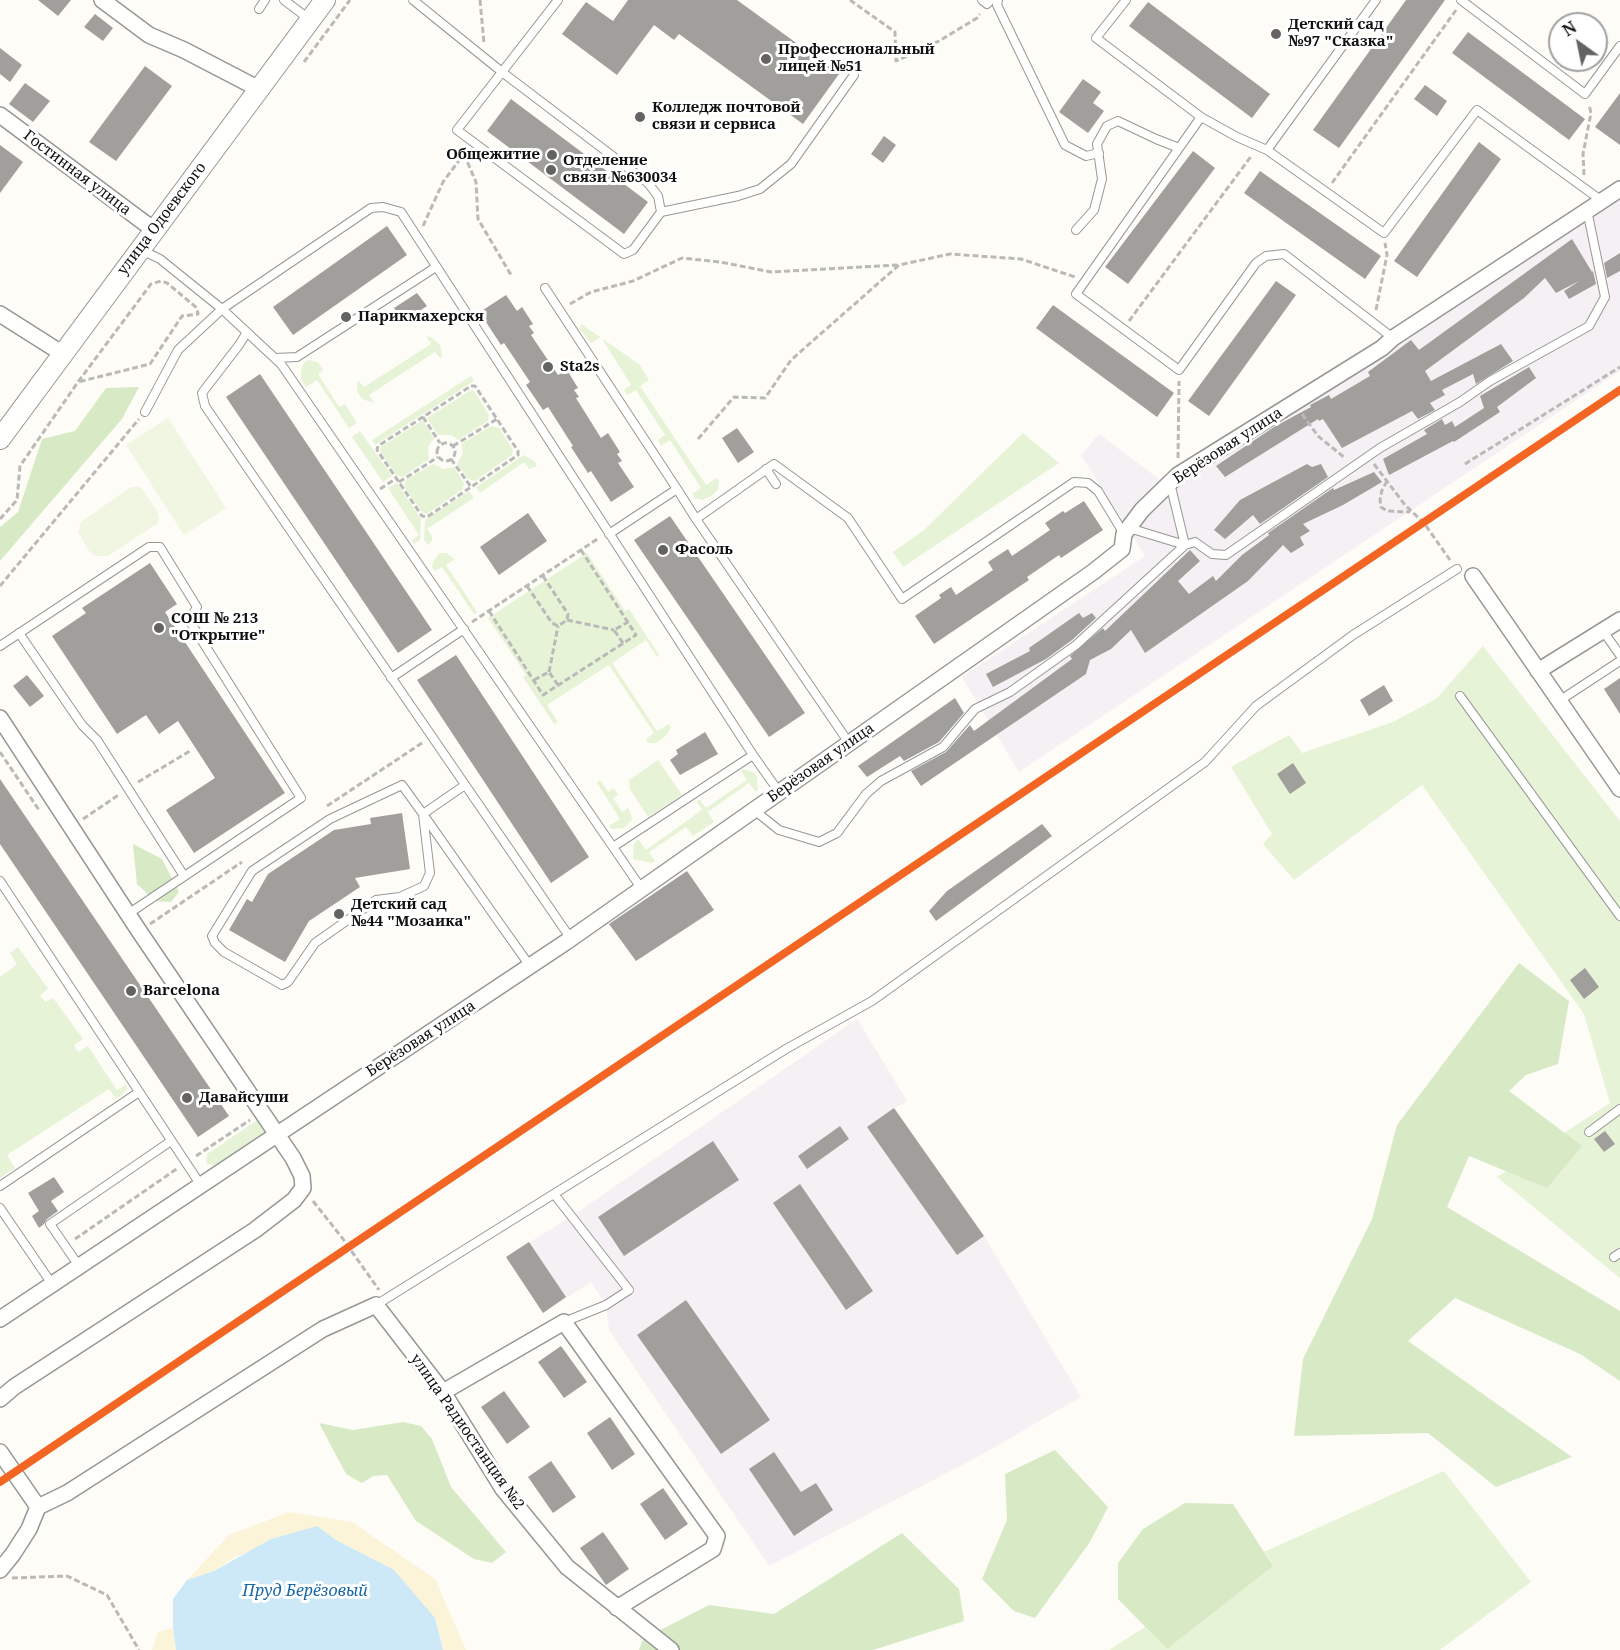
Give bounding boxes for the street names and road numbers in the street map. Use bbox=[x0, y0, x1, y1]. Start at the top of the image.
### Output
street label: Гостинная улица bbox=[20, 127, 134, 219]
street label: улица Одоевского bbox=[114, 159, 210, 279]
street label: Берёзовая улица bbox=[1170, 404, 1286, 488]
street label: Берёзовая улица bbox=[764, 719, 878, 807]
street label: Берёзовая улица bbox=[363, 997, 479, 1081]
street label: улица Радиостанция №2 bbox=[406, 1351, 528, 1513]

